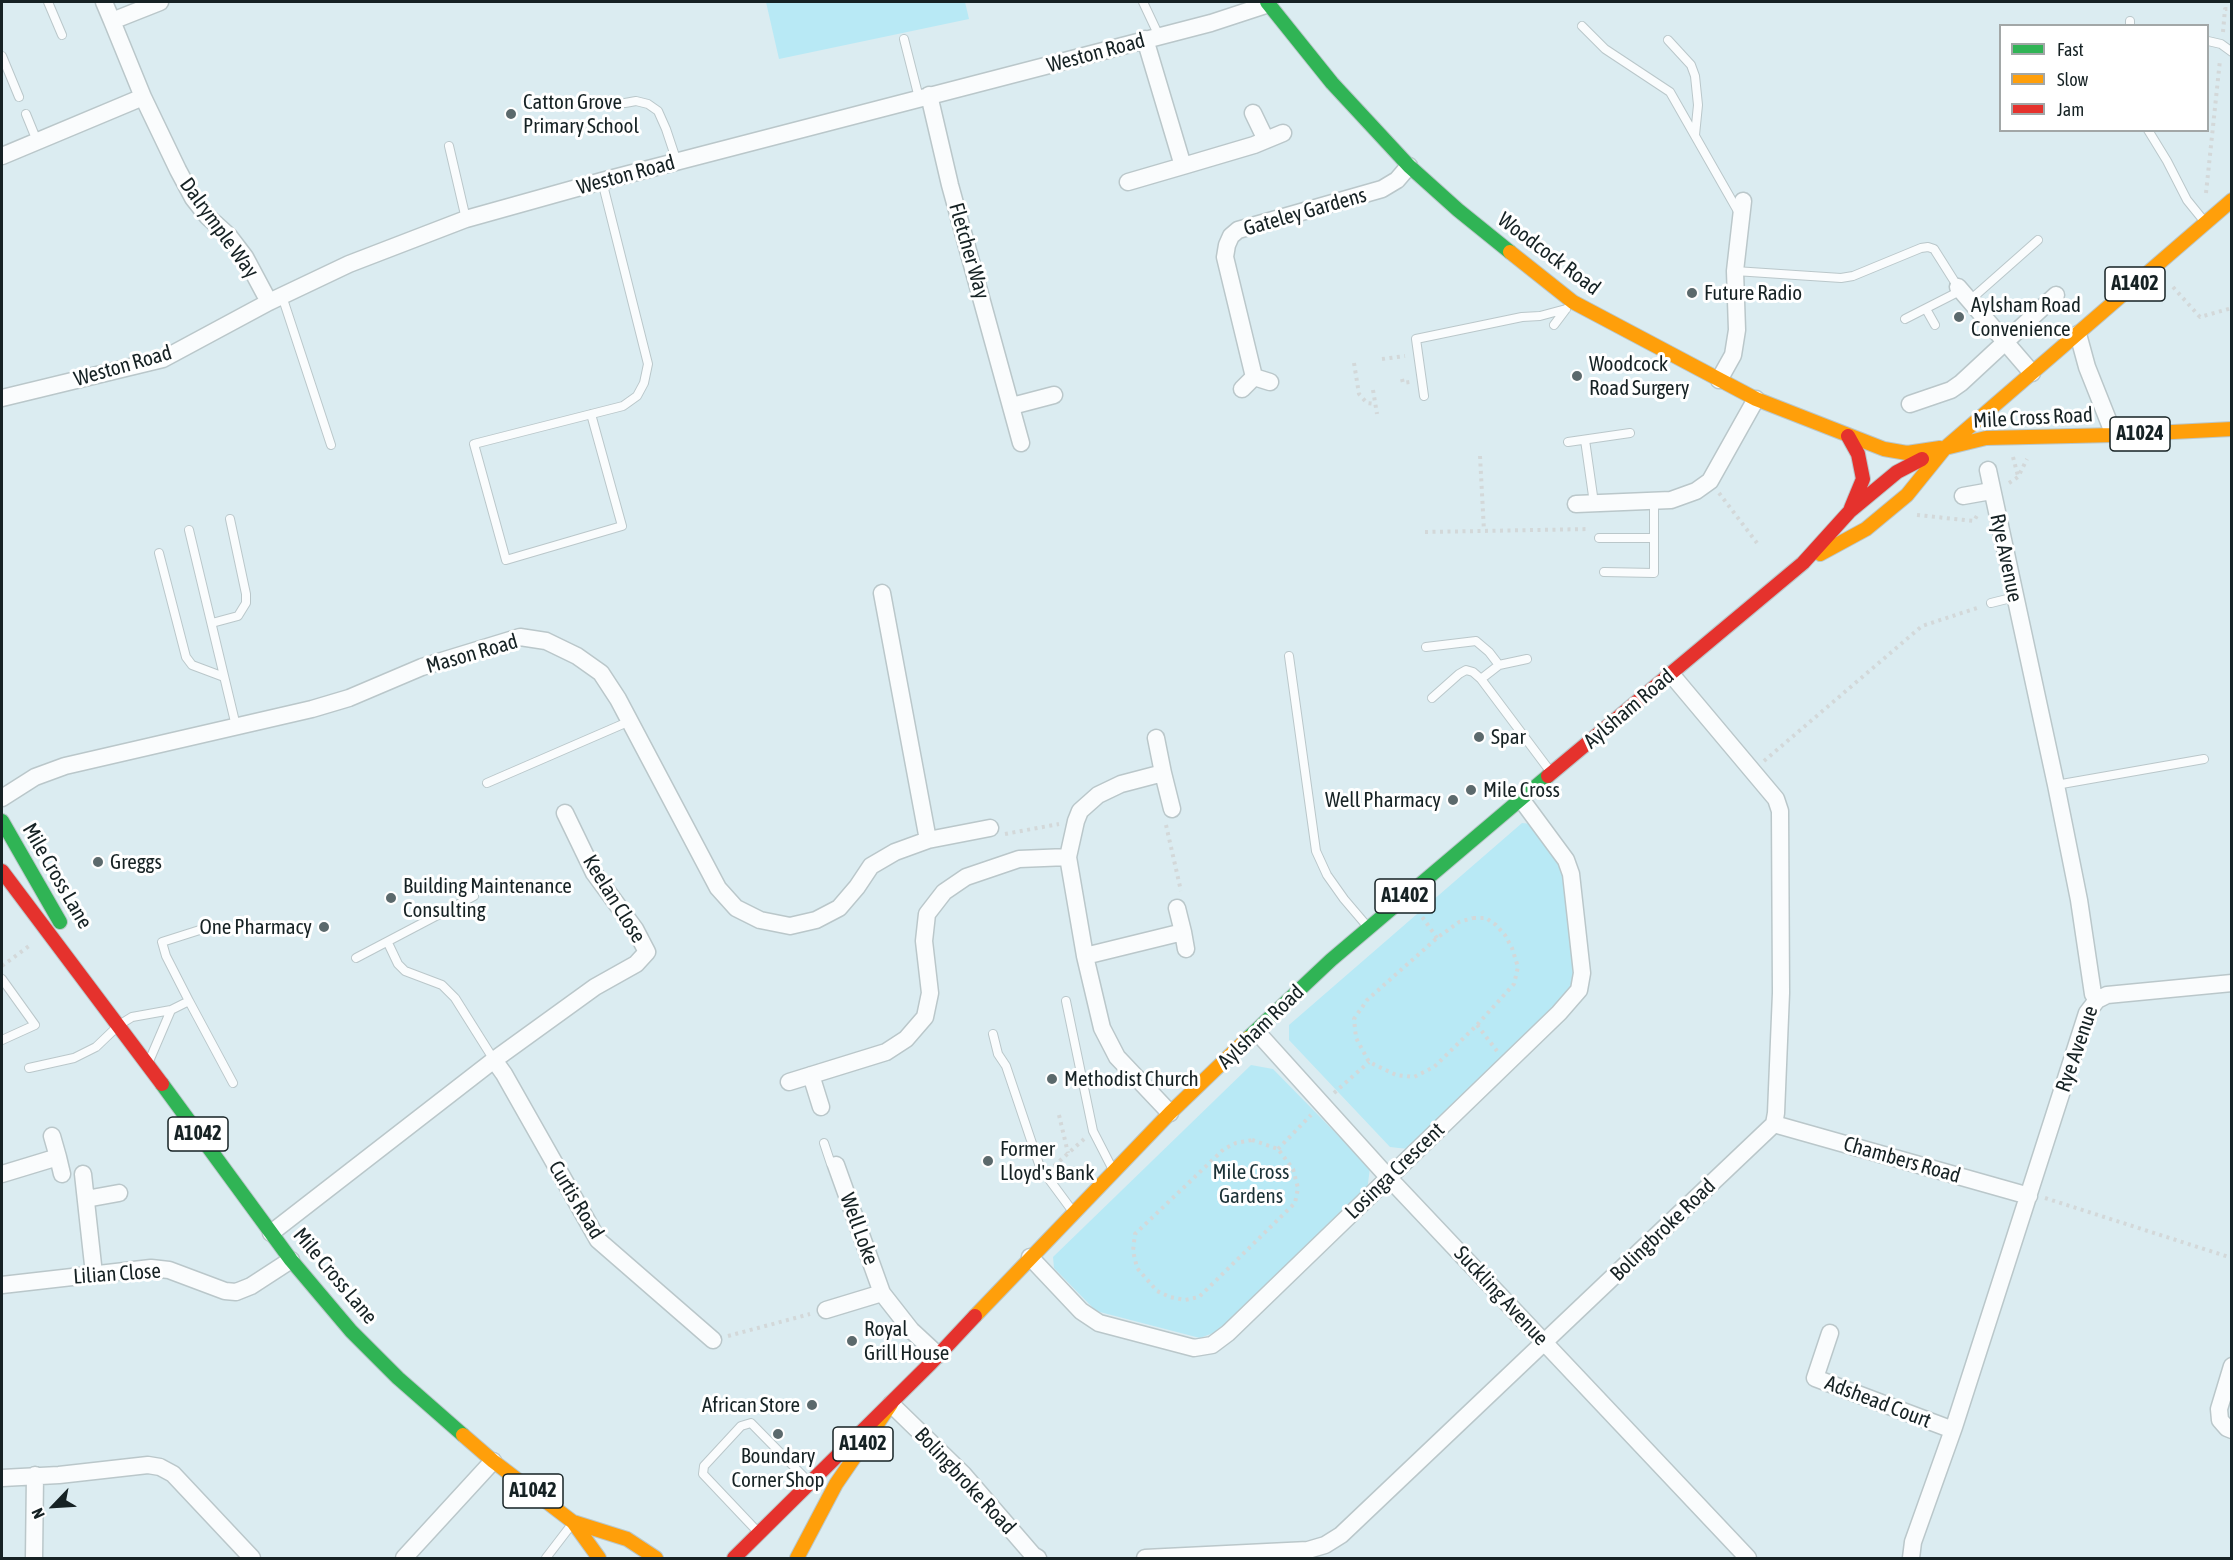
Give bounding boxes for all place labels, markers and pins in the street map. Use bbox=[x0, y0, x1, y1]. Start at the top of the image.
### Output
place label: Catton Grove Primary School bbox=[523, 89, 639, 139]
marker: Catton Grove Primary School bbox=[504, 107, 518, 121]
place label: Future Radio bbox=[1704, 280, 1802, 306]
marker: Future Radio bbox=[1685, 286, 1699, 300]
place label: Aylsham Road Convenience bbox=[1971, 292, 2081, 342]
marker: Aylsham Road Convenience bbox=[1952, 310, 1966, 324]
place label: Woodcock Road Surgery bbox=[1589, 351, 1689, 401]
marker: Woodcock Road Surgery bbox=[1570, 369, 1584, 383]
place label: Spar bbox=[1491, 724, 1526, 750]
marker: Spar bbox=[1472, 730, 1486, 744]
place label: Mile Cross bbox=[1483, 777, 1560, 803]
marker: Mile Cross bbox=[1464, 783, 1478, 797]
place label: Well Pharmacy bbox=[1325, 787, 1441, 813]
marker: Well Pharmacy bbox=[1446, 793, 1460, 807]
place label: Greggs bbox=[110, 849, 162, 875]
marker: Greggs bbox=[91, 855, 105, 869]
place label: Building Maintenance Consulting bbox=[403, 873, 572, 923]
marker: Building Maintenance Consulting bbox=[384, 891, 398, 905]
place label: One Pharmacy bbox=[199, 914, 312, 940]
marker: One Pharmacy bbox=[317, 920, 331, 934]
place label: Methodist Church bbox=[1064, 1066, 1199, 1092]
marker: Methodist Church bbox=[1045, 1072, 1059, 1086]
place label: Former Lloyd's Bank bbox=[1000, 1136, 1094, 1186]
marker: Former Lloyd's Bank bbox=[981, 1154, 995, 1168]
place label: Royal Grill House bbox=[864, 1316, 949, 1366]
marker: Royal Grill House bbox=[845, 1334, 859, 1348]
place label: African Store bbox=[702, 1392, 800, 1418]
marker: African Store bbox=[805, 1398, 819, 1412]
marker: Boundary Corner Shop bbox=[771, 1427, 785, 1441]
place label: Boundary Corner Shop bbox=[731, 1443, 825, 1493]

